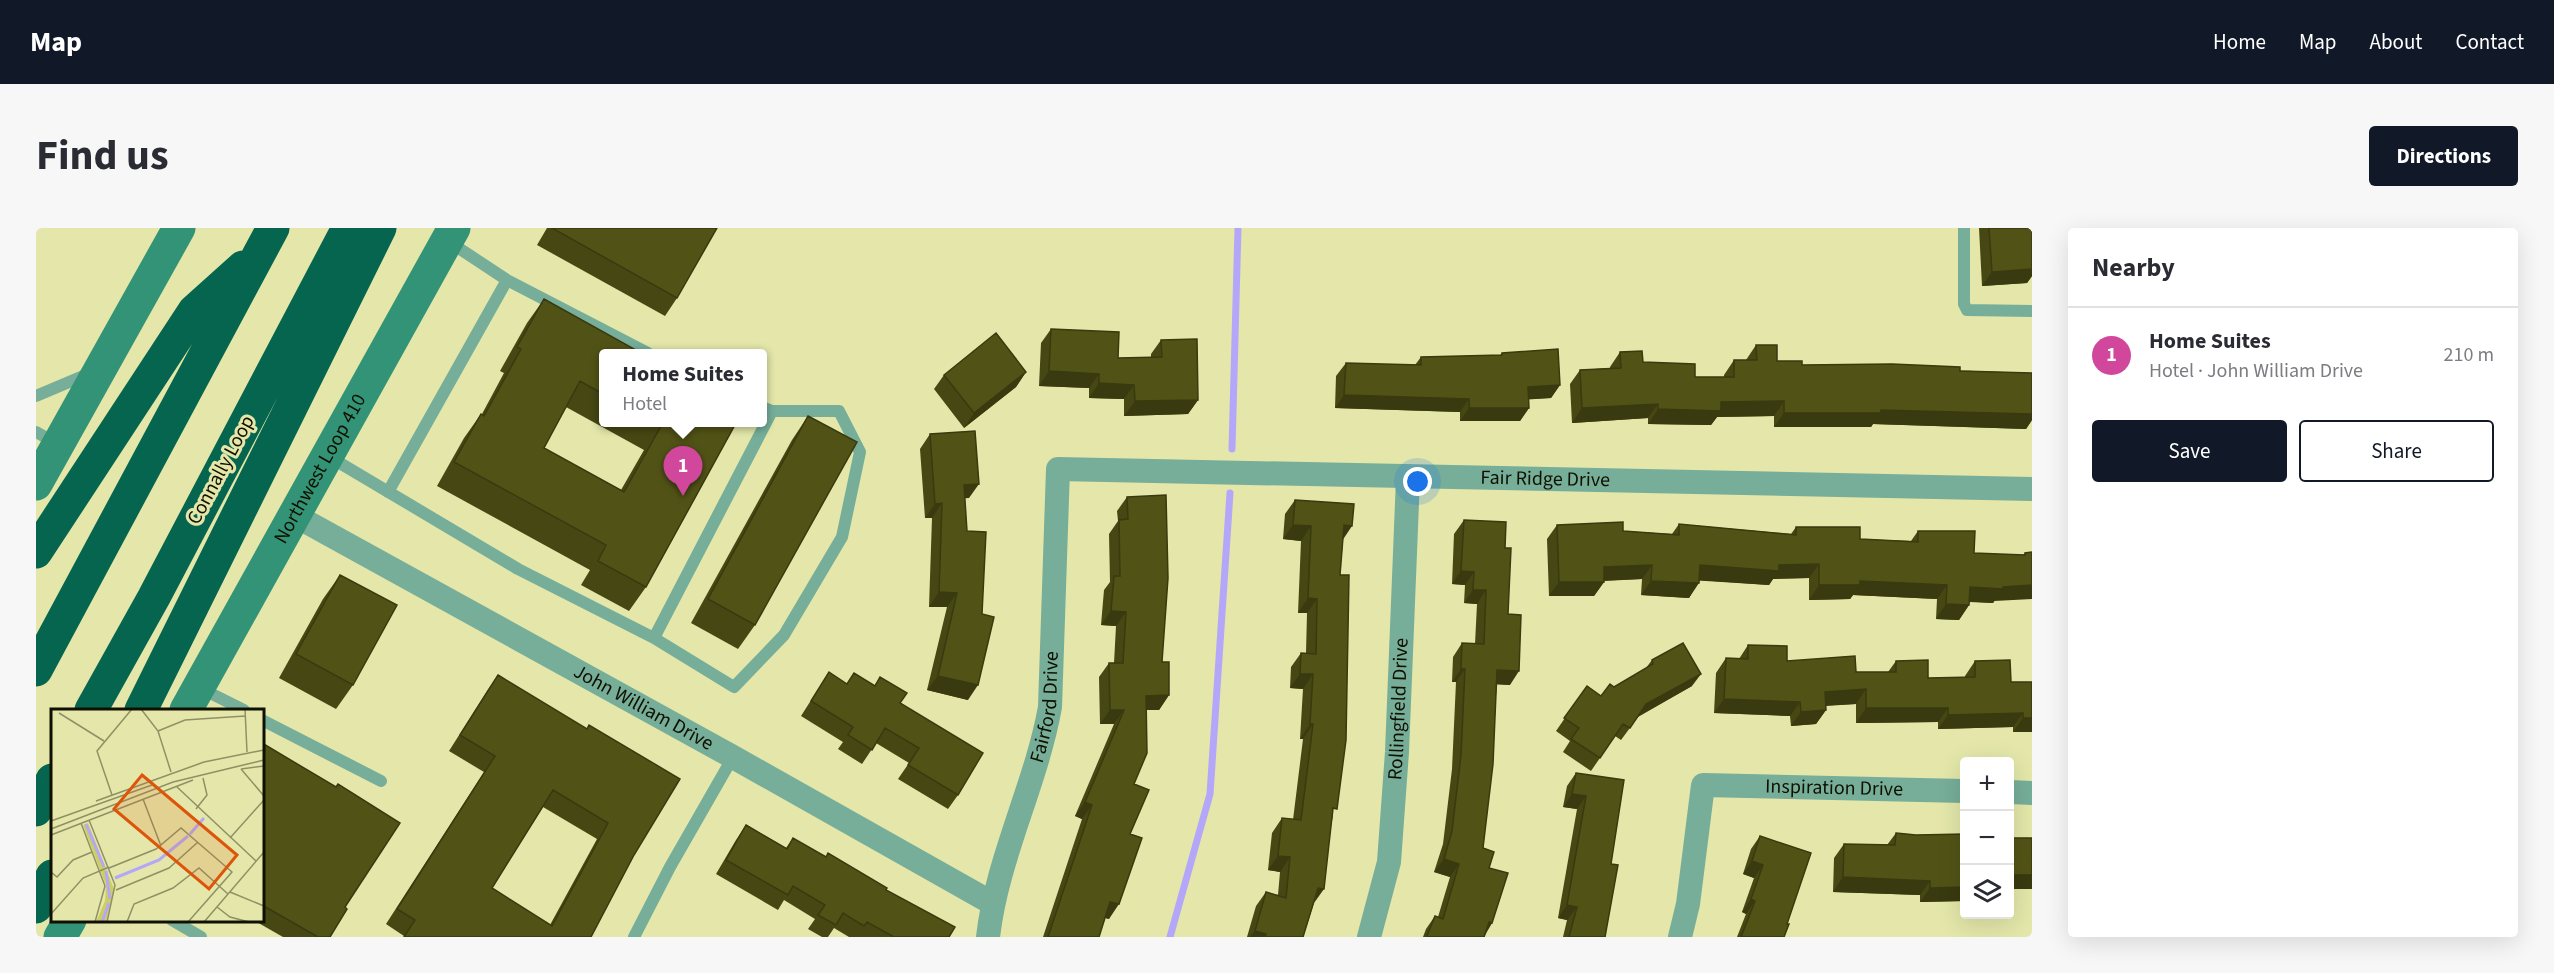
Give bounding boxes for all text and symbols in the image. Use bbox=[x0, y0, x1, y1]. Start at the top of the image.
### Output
text: Map bbox=[30, 22, 82, 62]
text: Home bbox=[2213, 27, 2266, 57]
text: Map bbox=[2299, 27, 2337, 57]
text: About bbox=[2370, 27, 2422, 57]
text: Contact bbox=[2455, 27, 2524, 57]
text: Find us bbox=[36, 126, 169, 186]
button: Directions bbox=[2369, 126, 2518, 186]
text: Nearby bbox=[2092, 249, 2175, 286]
text: Home Suites bbox=[2149, 325, 2271, 357]
text: 1 bbox=[2106, 341, 2117, 369]
text: 210 m bbox=[2444, 341, 2494, 369]
popup bbox=[599, 349, 767, 427]
text: Hotel · John William Drive bbox=[2149, 357, 2363, 385]
text: Home Suites bbox=[622, 358, 744, 390]
street label: Northwest Loop 410 bbox=[267, 389, 373, 549]
text: Hotel bbox=[622, 390, 667, 418]
street label: Connally Loop bbox=[180, 410, 262, 530]
button: Save bbox=[2092, 420, 2287, 482]
button: Share bbox=[2299, 420, 2494, 482]
pin: 1 bbox=[664, 446, 702, 496]
street label: Fair Ridge Drive bbox=[1480, 464, 1610, 494]
your location bbox=[1403, 467, 1432, 496]
street label: Rollingfield Drive bbox=[1381, 637, 1416, 781]
street label: Fairford Drive bbox=[1023, 651, 1066, 766]
street label: John William Drive bbox=[568, 658, 719, 758]
inset map bbox=[51, 709, 264, 922]
map controls bbox=[1960, 757, 2014, 919]
button: + bbox=[1960, 757, 2014, 811]
street label: Inspiration Drive bbox=[1765, 772, 1903, 804]
button: − bbox=[1960, 811, 2014, 865]
button: layers bbox=[1960, 865, 2014, 919]

